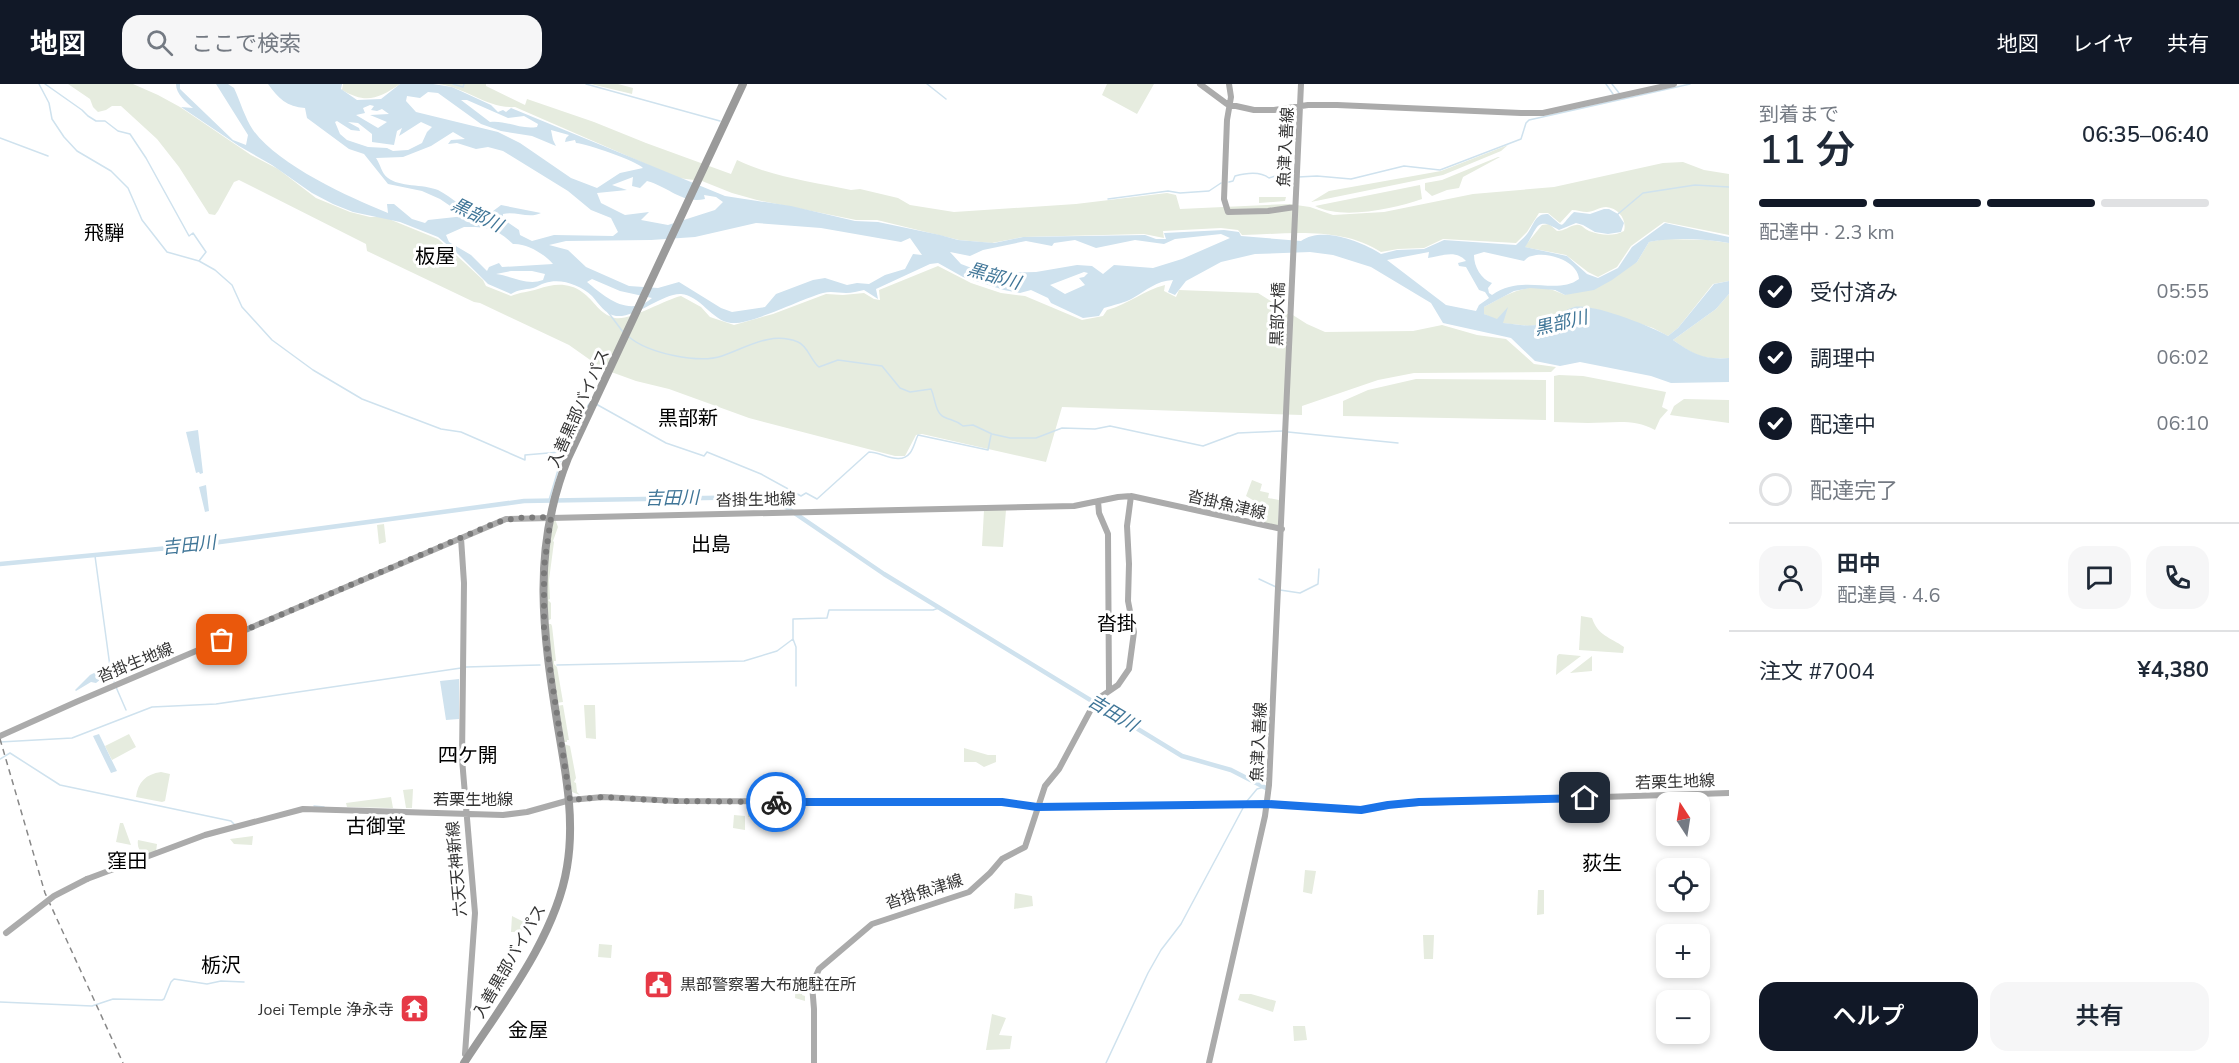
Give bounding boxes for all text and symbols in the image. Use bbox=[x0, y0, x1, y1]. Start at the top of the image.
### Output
search box bbox=[122, 15, 542, 69]
text: 地図 bbox=[30, 25, 86, 63]
icon: search bbox=[143, 26, 176, 59]
text: ここで検索 bbox=[191, 29, 301, 59]
text: 地図 bbox=[1997, 30, 2039, 58]
text: レイヤ bbox=[2072, 30, 2134, 58]
text: 共有 bbox=[2167, 30, 2209, 58]
text: 到着まで bbox=[1759, 101, 1839, 128]
street label: 魚津入善線 bbox=[1273, 107, 1299, 188]
text: 06:35–06:40 bbox=[2082, 120, 2209, 150]
text: 11 分 bbox=[1759, 124, 1855, 177]
water label: 黒部川 bbox=[447, 192, 508, 238]
text: 配達中 · 2.3 km bbox=[1759, 219, 1895, 246]
district label: 飛騨 bbox=[84, 220, 124, 247]
district label: 板屋 bbox=[415, 243, 455, 270]
water label: 黒部川 bbox=[965, 257, 1025, 296]
icon: check bbox=[1759, 275, 1792, 308]
text: 受付済み bbox=[1810, 278, 1898, 308]
text: 05:55 bbox=[2156, 278, 2209, 305]
street label: 黒部大橋 bbox=[1266, 282, 1290, 346]
water label: 黒部川 bbox=[1532, 305, 1592, 341]
icon: check bbox=[1759, 341, 1792, 374]
text: 調理中 bbox=[1810, 344, 1876, 374]
text: 06:02 bbox=[2156, 344, 2209, 371]
street label: 入善黒部バイパス bbox=[543, 346, 615, 471]
district label: 黒部新 bbox=[658, 405, 718, 432]
icon: check bbox=[1759, 407, 1792, 440]
text: 配達中 bbox=[1810, 410, 1876, 440]
text: 06:10 bbox=[2156, 410, 2209, 437]
text: 配達完了 bbox=[1810, 476, 1898, 506]
water label: 吉田川 bbox=[645, 485, 701, 510]
street label: 沓掛魚津線 bbox=[1185, 485, 1268, 525]
street label: 沓掛生地線 bbox=[716, 488, 796, 512]
water label: 吉田川 bbox=[161, 530, 219, 560]
district label: 出島 bbox=[691, 531, 731, 558]
button: person bbox=[1759, 546, 1822, 609]
button: chat bbox=[2068, 546, 2131, 609]
button: phone bbox=[2146, 546, 2209, 609]
text: 田中 bbox=[1837, 549, 1881, 579]
text: 配達員 · 4.6 bbox=[1837, 582, 1940, 609]
district label: 沓掛 bbox=[1097, 610, 1137, 637]
pin bbox=[196, 614, 247, 665]
icon: bag bbox=[205, 623, 238, 656]
street label: 沓掛生地線 bbox=[94, 638, 177, 688]
text: ¥4,380 bbox=[2138, 655, 2209, 685]
text: 注文 #7004 bbox=[1759, 657, 1875, 687]
water label: 吉田川 bbox=[1084, 689, 1144, 738]
street label: 魚津入善線 bbox=[1246, 702, 1272, 783]
district label: 四ケ開 bbox=[438, 742, 498, 769]
street label: 若栗生地線 bbox=[1635, 770, 1715, 794]
courier bbox=[746, 772, 806, 832]
pin bbox=[1559, 772, 1610, 823]
icon: home bbox=[1568, 781, 1601, 814]
icon: bike bbox=[760, 786, 793, 819]
street label: 若栗生地線 bbox=[433, 789, 513, 811]
north arrow bbox=[1656, 792, 1710, 846]
map controls bbox=[1656, 792, 1710, 1044]
district label: 古御堂 bbox=[346, 813, 406, 840]
street label: 六天天神新線 bbox=[442, 820, 472, 918]
district label: 窪田 bbox=[107, 848, 147, 875]
district label: 荻生 bbox=[1582, 850, 1622, 877]
button: locate bbox=[1656, 858, 1710, 912]
street label: 沓掛魚津線 bbox=[883, 869, 966, 915]
street label: 入善黒部バイパス bbox=[468, 901, 551, 1022]
button: + bbox=[1656, 924, 1710, 978]
district label: 栃沢 bbox=[201, 952, 241, 979]
public building icon: 黒部警察署大布施駐在所 bbox=[643, 968, 675, 1000]
place label: 黒部警察署大布施駐在所 bbox=[680, 974, 856, 996]
button: ヘルプ bbox=[1759, 982, 1978, 1051]
button: 共有 bbox=[1990, 982, 2209, 1051]
button: − bbox=[1656, 990, 1710, 1044]
temple icon: Joei Temple 浄永寺 bbox=[399, 993, 431, 1025]
place label: Joei Temple 浄永寺 bbox=[257, 999, 394, 1021]
district label: 金屋 bbox=[508, 1017, 548, 1044]

